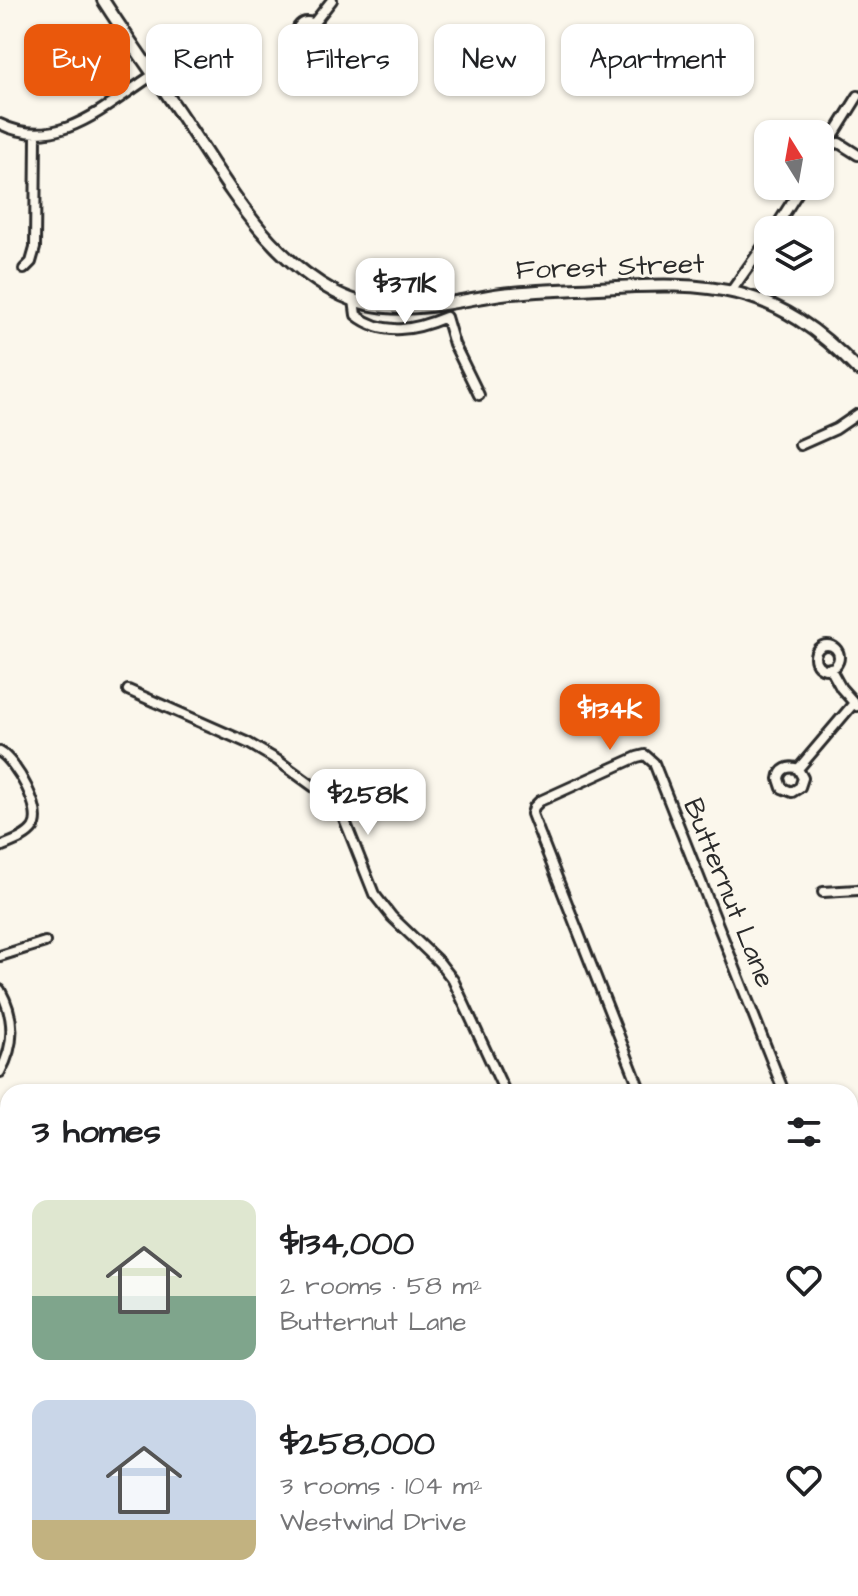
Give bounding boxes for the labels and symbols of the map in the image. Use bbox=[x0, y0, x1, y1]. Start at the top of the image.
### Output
north arrow bbox=[754, 120, 834, 200]
street label: Forest Street bbox=[515, 244, 706, 290]
pin: $371K bbox=[349, 258, 461, 326]
pin: $134K bbox=[554, 684, 666, 752]
pin: $258K bbox=[312, 769, 424, 837]
street label: Butternut Lane bbox=[673, 793, 785, 993]

